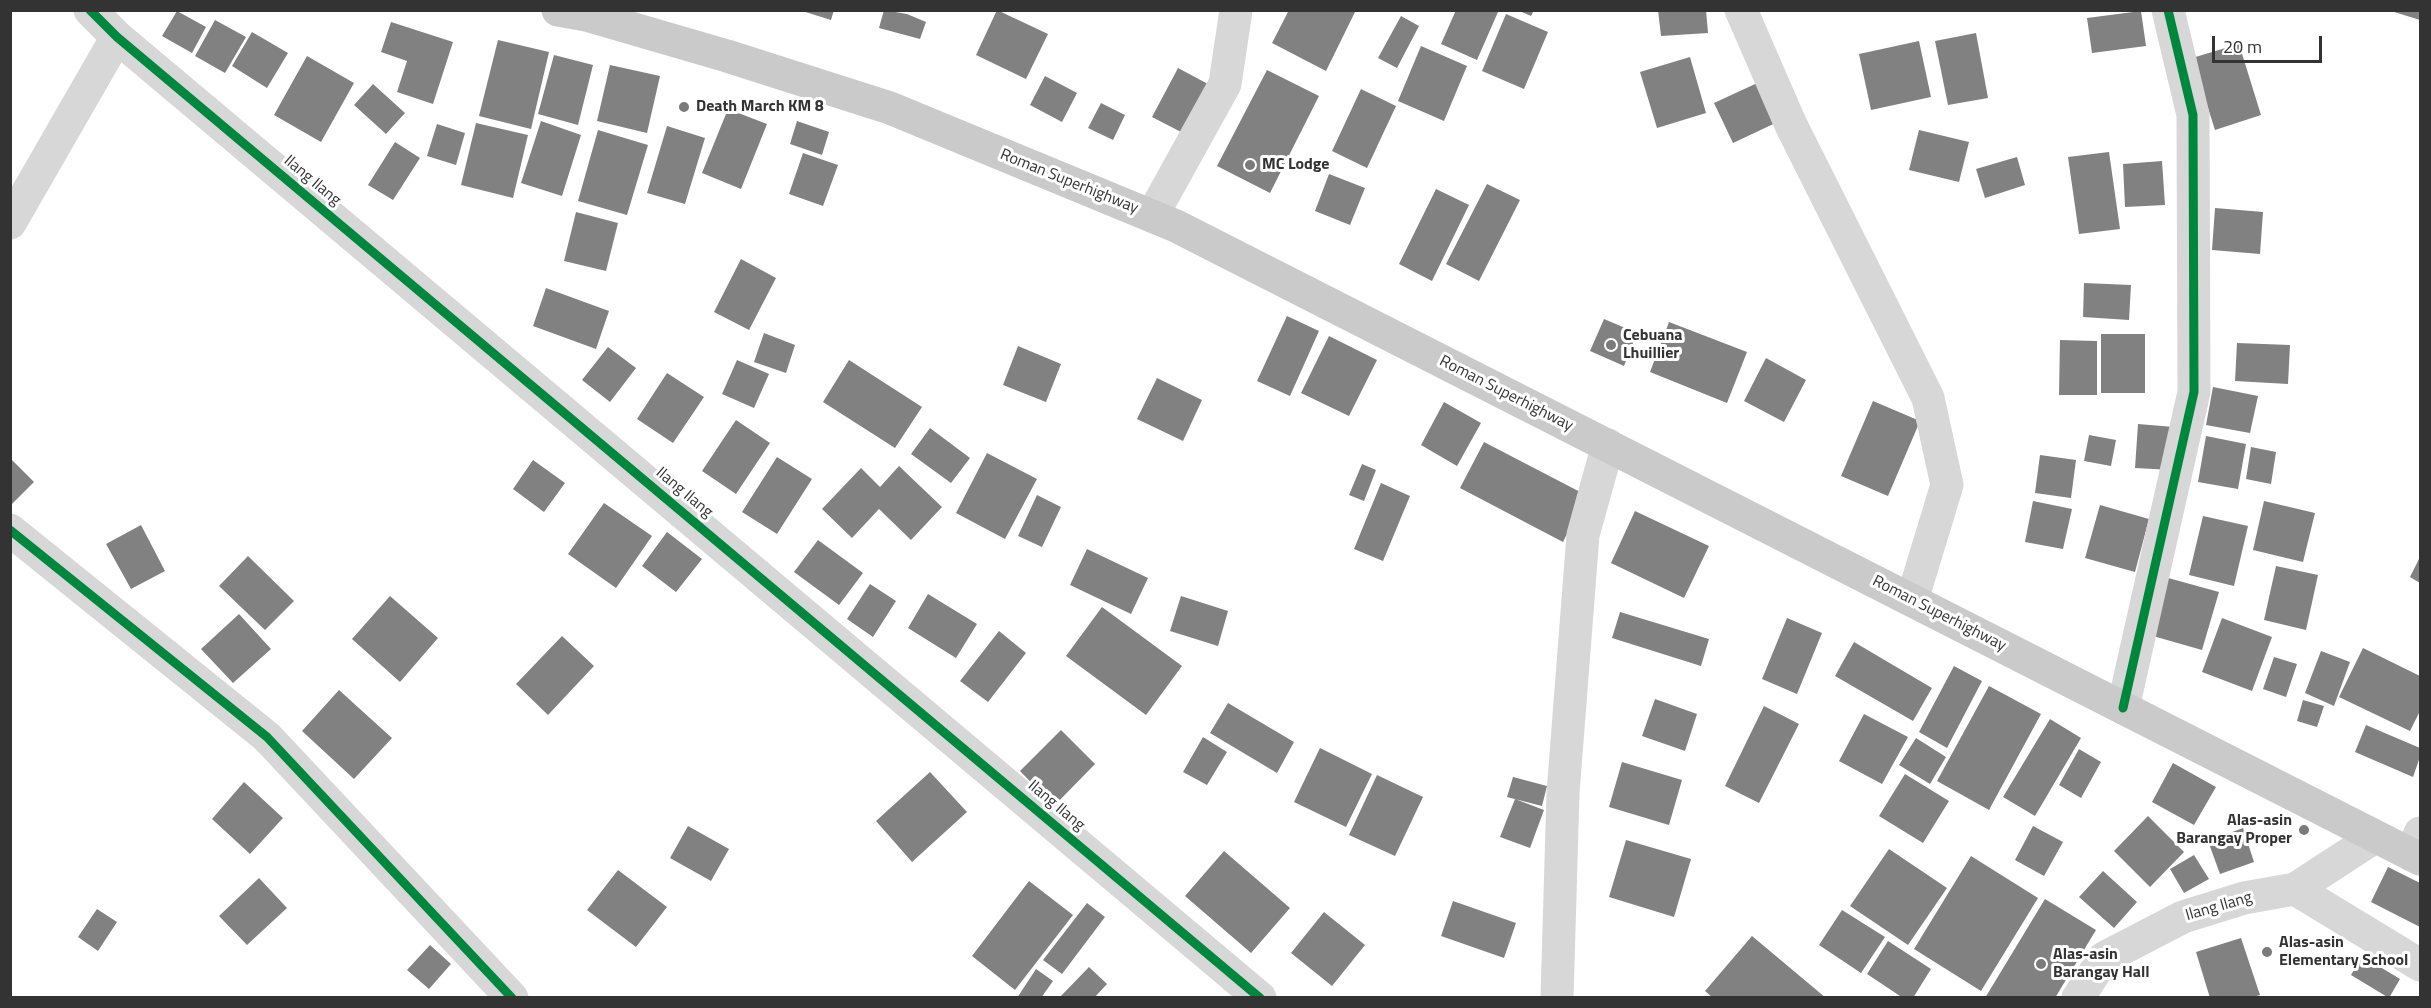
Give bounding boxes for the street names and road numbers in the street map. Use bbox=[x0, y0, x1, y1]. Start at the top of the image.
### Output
street label: Roman Superhighway bbox=[997, 145, 1141, 219]
street label: Ilang Ilang bbox=[280, 152, 344, 210]
street label: Roman Superhighway bbox=[1436, 352, 1576, 436]
street label: Ilang Ilang bbox=[652, 464, 716, 522]
street label: Roman Superhighway bbox=[1869, 572, 2009, 656]
street label: Ilang Ilang bbox=[1024, 777, 1088, 835]
street label: Ilang Ilang bbox=[2183, 888, 2255, 926]

